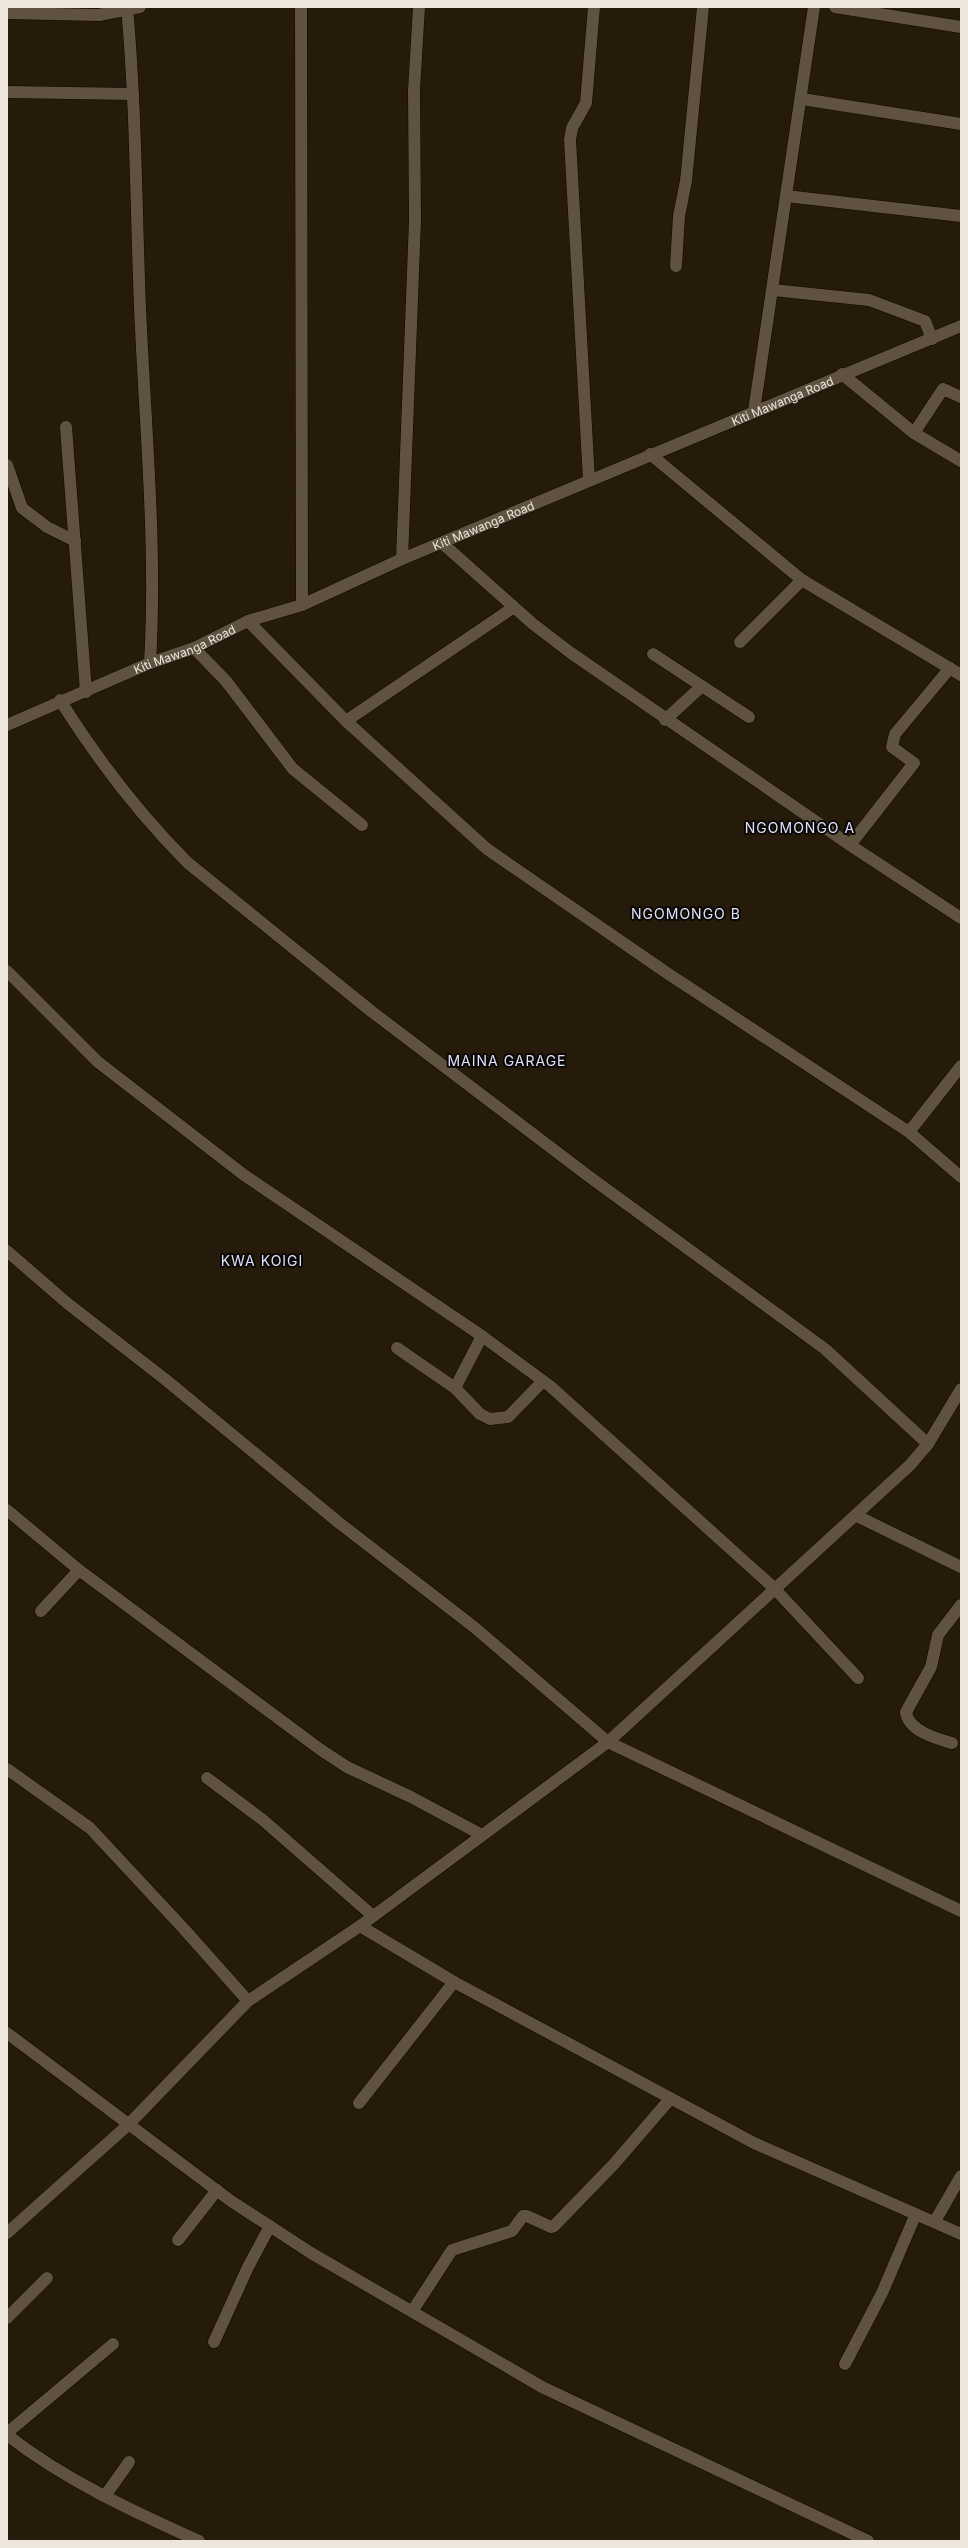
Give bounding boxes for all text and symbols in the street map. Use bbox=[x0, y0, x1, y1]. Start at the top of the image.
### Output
street label: Kiti Mawanga Road bbox=[729, 373, 835, 428]
street label: Kiti Mawanga Road bbox=[430, 497, 536, 553]
street label: Kiti Mawanga Road bbox=[131, 621, 238, 677]
district label: NGOMONGO A bbox=[745, 819, 855, 836]
district label: NGOMONGO B bbox=[631, 905, 741, 922]
district label: MAINA GARAGE bbox=[447, 1052, 567, 1069]
district label: KWA KOIGI bbox=[221, 1252, 303, 1269]

